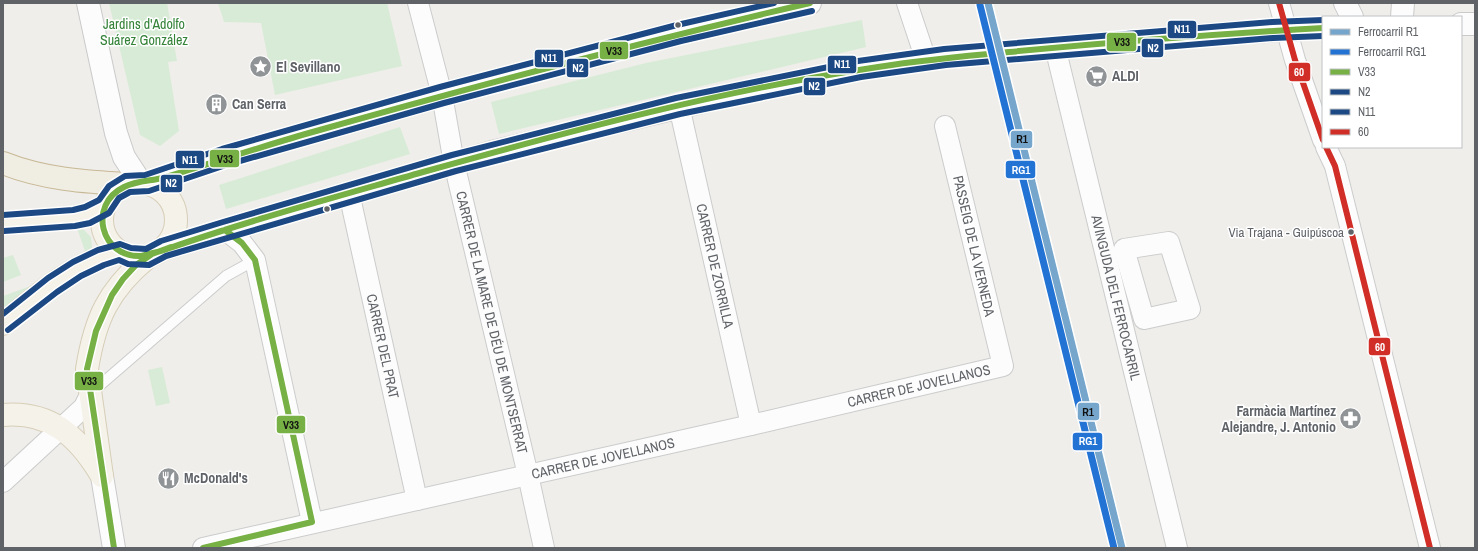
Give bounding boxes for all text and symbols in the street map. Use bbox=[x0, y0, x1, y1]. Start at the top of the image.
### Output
park label: Jardins d'Adolfo Suárez González bbox=[100, 15, 188, 49]
legend bbox=[1322, 16, 1462, 148]
unlabelled marker bbox=[673, 20, 683, 30]
line badge: N11 bbox=[1167, 20, 1197, 39]
text: N11 bbox=[1174, 22, 1190, 36]
text: Ferrocarril R1 bbox=[1358, 24, 1419, 40]
line badge: V33 bbox=[1106, 32, 1137, 52]
text: V33 bbox=[1114, 35, 1130, 49]
line badge: N2 bbox=[1141, 38, 1164, 58]
line badge: V33 bbox=[599, 41, 629, 60]
text: N2 bbox=[1147, 41, 1159, 55]
text: V33 bbox=[606, 44, 622, 58]
text: Ferrocarril RG1 bbox=[1358, 44, 1426, 60]
line badge: N11 bbox=[534, 49, 564, 68]
text: N11 bbox=[541, 51, 557, 65]
place icon: El Sevillano bbox=[248, 54, 274, 80]
line badge: N11 bbox=[827, 55, 857, 74]
text: N11 bbox=[834, 57, 850, 71]
place label: El Sevillano bbox=[276, 58, 340, 76]
line badge: N2 bbox=[566, 58, 589, 78]
text: N2 bbox=[572, 61, 584, 75]
line badge: 60 bbox=[1288, 62, 1311, 82]
supermarket icon: ALDI bbox=[1084, 63, 1110, 89]
text: V33 bbox=[1358, 64, 1376, 80]
text: 60 bbox=[1294, 65, 1304, 79]
place label: ALDI bbox=[1112, 67, 1139, 85]
line badge: N2 bbox=[803, 77, 826, 96]
text: N2 bbox=[808, 79, 820, 93]
text: N2 bbox=[1358, 84, 1371, 100]
building icon: Can Serra bbox=[204, 91, 230, 117]
place label: Can Serra bbox=[232, 95, 287, 113]
text: N11 bbox=[1358, 104, 1376, 120]
text: 60 bbox=[1358, 124, 1369, 140]
line badge: R1 bbox=[1010, 130, 1033, 149]
text: R1 bbox=[1016, 132, 1028, 146]
line badge: V33 bbox=[209, 149, 240, 168]
line badge: N11 bbox=[175, 150, 205, 169]
text: V33 bbox=[217, 152, 233, 166]
text: N11 bbox=[182, 153, 198, 167]
line badge: RG1 bbox=[1005, 160, 1036, 179]
text: RG1 bbox=[1012, 163, 1030, 177]
line badge: N2 bbox=[160, 174, 183, 193]
street label: PASSEIG DE LA VERNEDA bbox=[949, 174, 999, 319]
text: N2 bbox=[165, 176, 177, 190]
street label: CARRER DE LA MARE DE DÉU DE MONTSERRAT bbox=[452, 189, 532, 456]
street label: CARRER DE ZORRILLA bbox=[692, 202, 738, 330]
unlabelled marker bbox=[322, 204, 332, 214]
street label: AVINGUDA DEL FERROCARRIL bbox=[1087, 212, 1145, 383]
place label: Via Trajana - Guipúscoa bbox=[1229, 224, 1344, 241]
marker: Via Trajana - Guipúscoa bbox=[1346, 227, 1356, 237]
street label: CARRER DEL PRAT bbox=[363, 292, 403, 400]
line badge: 60 bbox=[1368, 337, 1391, 356]
text: 60 bbox=[1375, 340, 1385, 354]
street label: CARRER DE JOVELLANOS bbox=[846, 360, 992, 411]
line badge: V33 bbox=[74, 371, 104, 391]
text: V33 bbox=[81, 374, 97, 388]
line badge: R1 bbox=[1077, 402, 1100, 421]
place label: Farmàcia Martínez Alejandre, J. Antonio bbox=[1222, 402, 1336, 436]
text: R1 bbox=[1082, 405, 1094, 419]
pharmacy icon: Farmàcia Martínez Alejandre, J. Antonio bbox=[1338, 406, 1364, 432]
line badge: V33 bbox=[276, 415, 306, 434]
text: V33 bbox=[283, 418, 299, 432]
line badge: RG1 bbox=[1072, 432, 1103, 451]
street label: CARRER DE JOVELLANOS bbox=[530, 433, 677, 483]
text: RG1 bbox=[1079, 434, 1097, 448]
restaurant icon: McDonald's bbox=[155, 465, 181, 491]
place label: McDonald's bbox=[184, 469, 248, 487]

